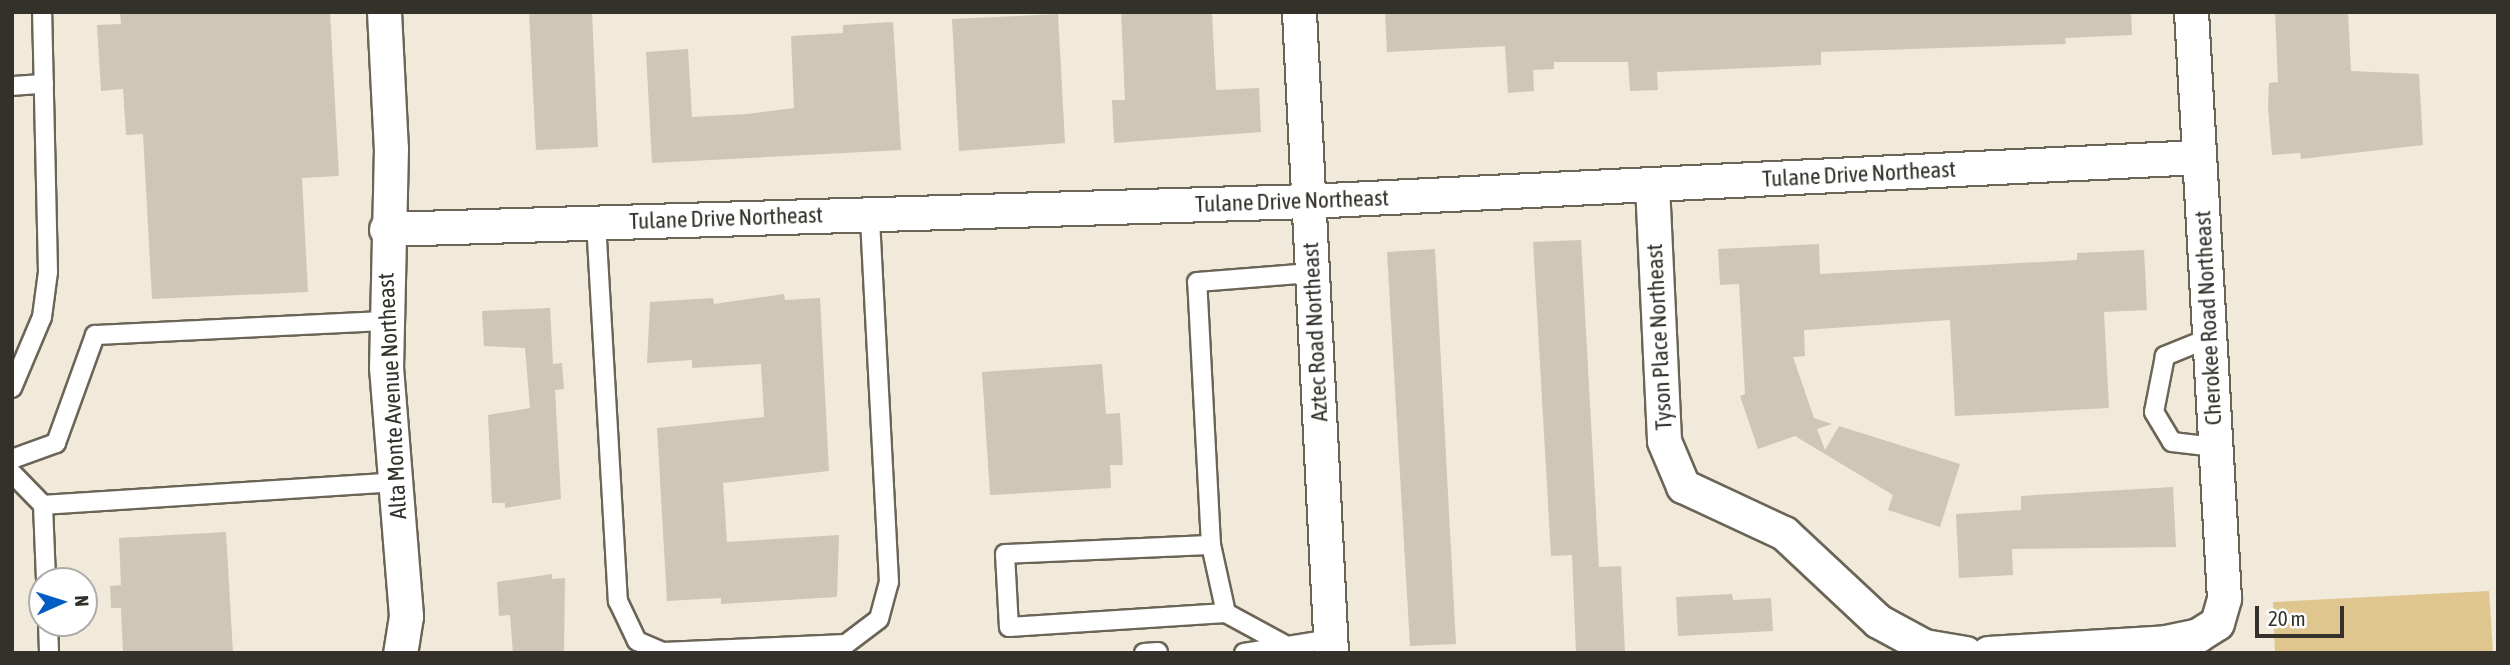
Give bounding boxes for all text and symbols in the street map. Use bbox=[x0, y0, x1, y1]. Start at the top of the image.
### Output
street label: Tulane Drive Northeast bbox=[1761, 155, 1957, 193]
street label: Tulane Drive Northeast bbox=[1195, 184, 1389, 218]
street label: Tulane Drive Northeast bbox=[629, 201, 823, 235]
street label: Cherokee Road Northeast bbox=[2189, 210, 2227, 426]
street label: Aztec Road Northeast bbox=[1297, 242, 1333, 422]
street label: Tyson Place Northeast bbox=[1640, 243, 1678, 431]
street label: Alta Monte Avenue Northeast bbox=[372, 272, 412, 520]
north arrow bbox=[28, 567, 98, 637]
scale bar bbox=[2258, 592, 2347, 636]
text: N bbox=[71, 595, 93, 607]
text: 20 m bbox=[2268, 606, 2306, 630]

